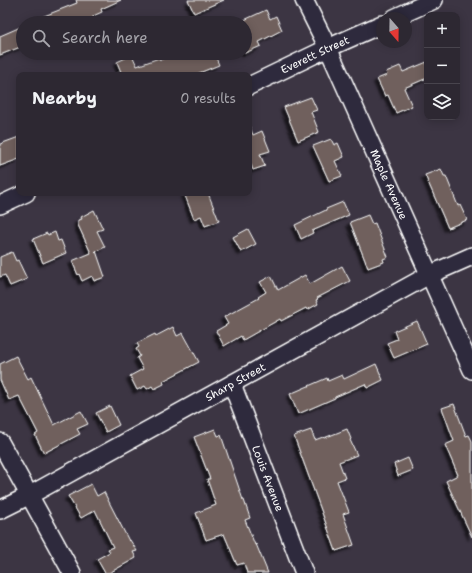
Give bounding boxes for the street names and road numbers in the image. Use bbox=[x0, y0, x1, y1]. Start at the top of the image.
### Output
street label: Everett Street bbox=[278, 32, 352, 77]
street label: Maple Avenue bbox=[367, 147, 411, 222]
street label: Sharp Street bbox=[202, 359, 268, 404]
street label: Louis Avenue bbox=[249, 443, 287, 514]

